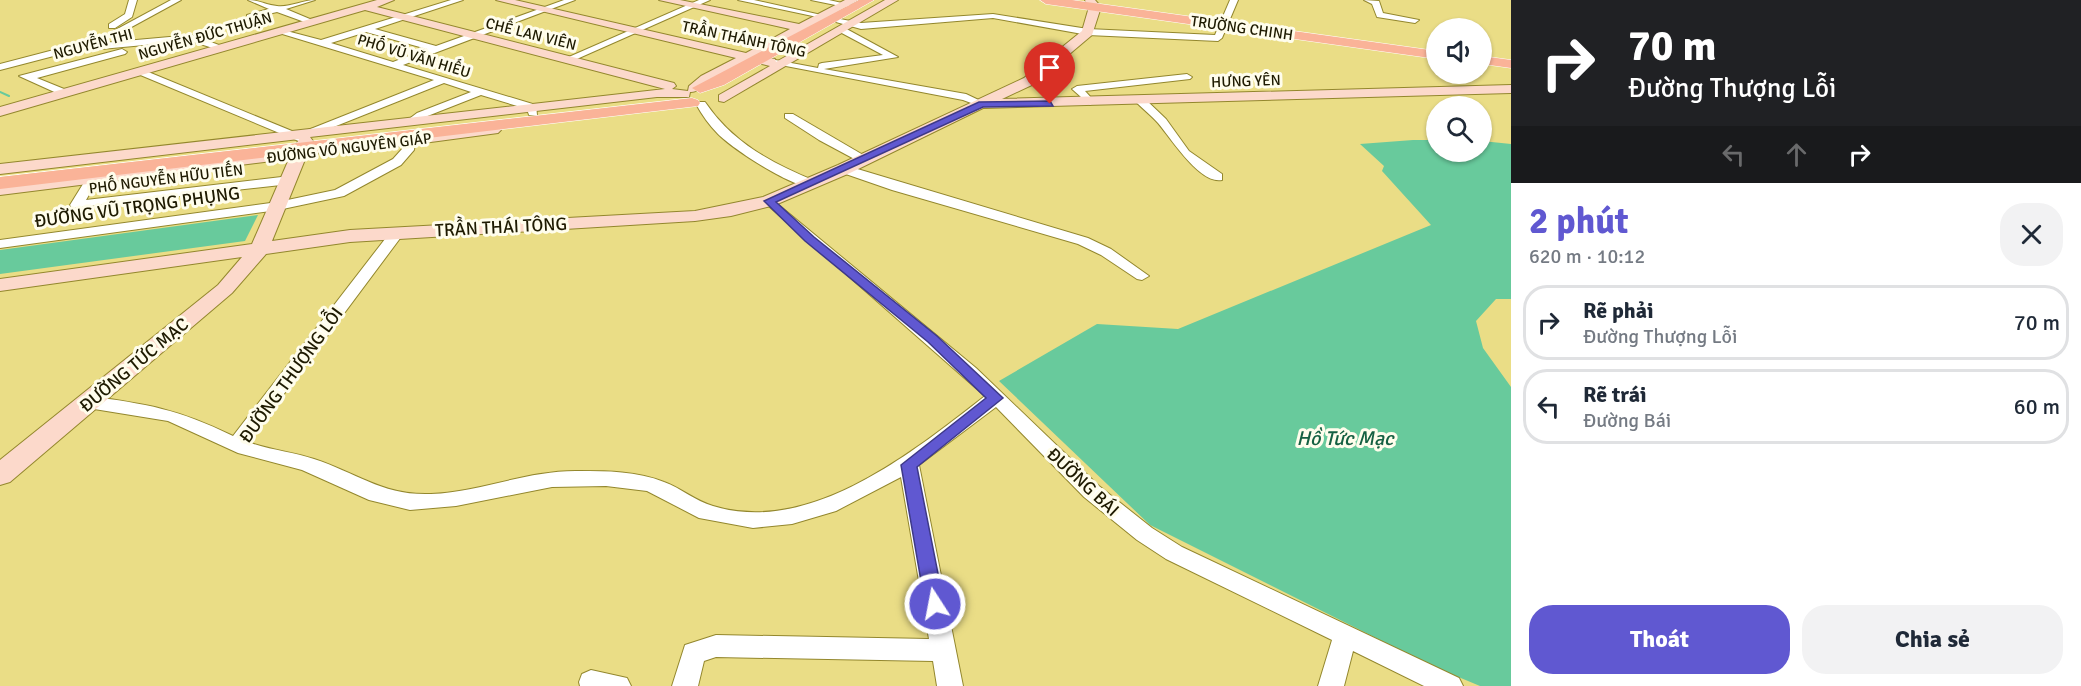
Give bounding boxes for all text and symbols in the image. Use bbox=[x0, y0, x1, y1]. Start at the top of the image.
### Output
street label: NGUYỄN ĐỨC THUẬN bbox=[135, 4, 274, 64]
street label: CHẾ LAN VIÊN bbox=[484, 11, 579, 54]
street label: TRƯỜNG CHINH bbox=[1190, 11, 1294, 44]
street label: TRẦN THÁNH TÔNG bbox=[681, 14, 808, 61]
map controls bbox=[1426, 18, 1492, 162]
button: sound bbox=[1426, 18, 1492, 84]
street label: NGUYỄN THI bbox=[50, 21, 135, 63]
text: 70 m bbox=[1628, 21, 1717, 72]
icon: right bbox=[1529, 24, 1607, 102]
street label: PHỐ VŨ VĂN HIẾU bbox=[355, 27, 474, 82]
pin bbox=[1024, 42, 1075, 104]
icon: arrive bbox=[1033, 51, 1066, 84]
street label: HƯNG YÊN bbox=[1211, 71, 1281, 91]
text: Đường Thượng Lỗi bbox=[1628, 72, 1836, 105]
button: search bbox=[1426, 96, 1492, 162]
street label: ĐƯỜNG VÕ NGUYÊN GIÁP bbox=[266, 128, 432, 167]
icon: left bbox=[1717, 138, 1750, 171]
icon: ahead bbox=[1780, 138, 1813, 171]
icon: right bbox=[1843, 138, 1876, 171]
street label: PHỐ NGUYỄN HỮU TIẾN bbox=[87, 157, 244, 197]
street label: ĐƯỜNG VŨ TRỌNG PHỤNG bbox=[33, 182, 241, 232]
text: 2 phút bbox=[1529, 199, 1629, 244]
button: close bbox=[2000, 203, 2063, 266]
street label: TRẦN THÁI TÔNG bbox=[434, 210, 568, 241]
text: 620 m · 10:12 bbox=[1529, 244, 1645, 269]
text: Rẽ phải bbox=[1583, 297, 1654, 324]
street label: ĐƯỜNG THƯỢNG LỖI bbox=[232, 301, 348, 447]
icon: right bbox=[1532, 306, 1565, 339]
text: 70 m bbox=[2014, 309, 2060, 336]
street label: ĐƯỜNG TỨC MẠC bbox=[75, 313, 193, 417]
text: Đường Thượng Lỗi bbox=[1583, 324, 1737, 349]
text: Rẽ trái bbox=[1583, 381, 1647, 408]
icon: left bbox=[1532, 390, 1565, 423]
text: 60 m bbox=[2014, 393, 2060, 420]
text: Đường Bái bbox=[1583, 408, 1671, 433]
water label: Hồ Tức Mạc bbox=[1297, 426, 1395, 451]
street label: ĐƯỜNG BÁI bbox=[1042, 443, 1124, 521]
position arrow bbox=[903, 572, 967, 636]
button: Thoát bbox=[1529, 605, 1790, 674]
button: Chia sẻ bbox=[1802, 605, 2063, 674]

